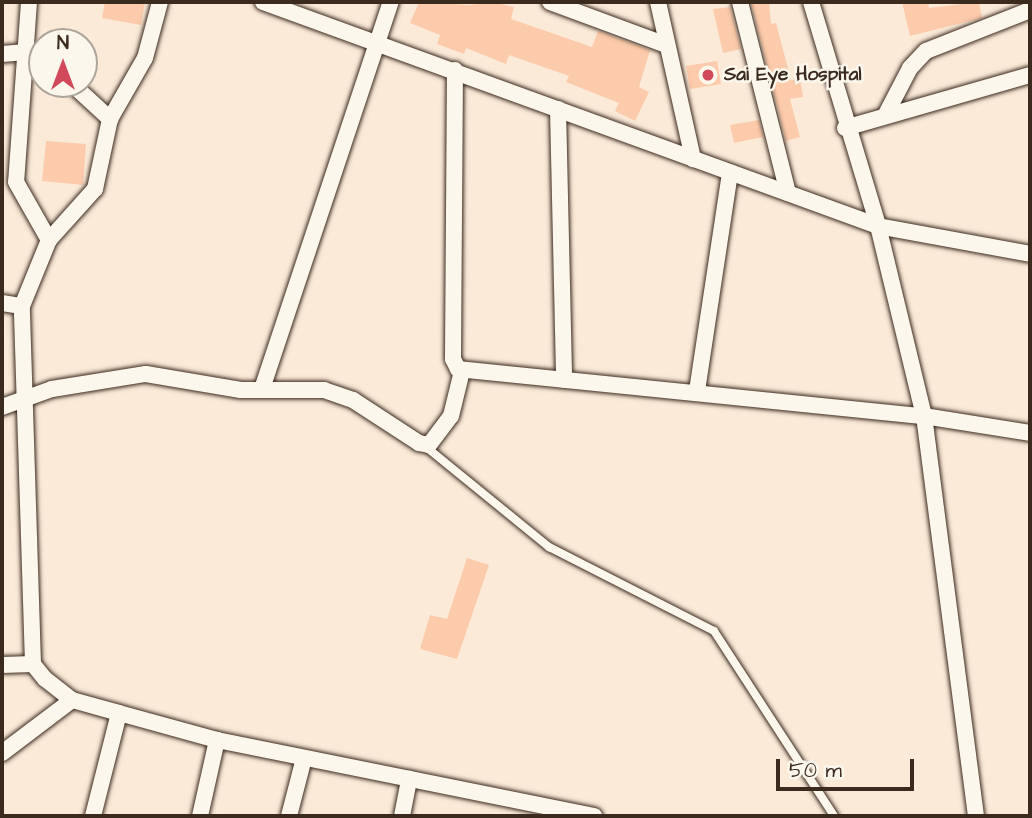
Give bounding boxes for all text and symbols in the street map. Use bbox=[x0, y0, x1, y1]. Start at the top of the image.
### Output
north arrow bbox=[28, 28, 98, 98]
text: N bbox=[57, 30, 69, 57]
place label: Sai Eye Hospital bbox=[724, 64, 861, 86]
marker: Sai Eye Hospital bbox=[698, 65, 718, 85]
scale bar bbox=[780, 744, 918, 788]
text: 50 m bbox=[789, 756, 842, 785]

